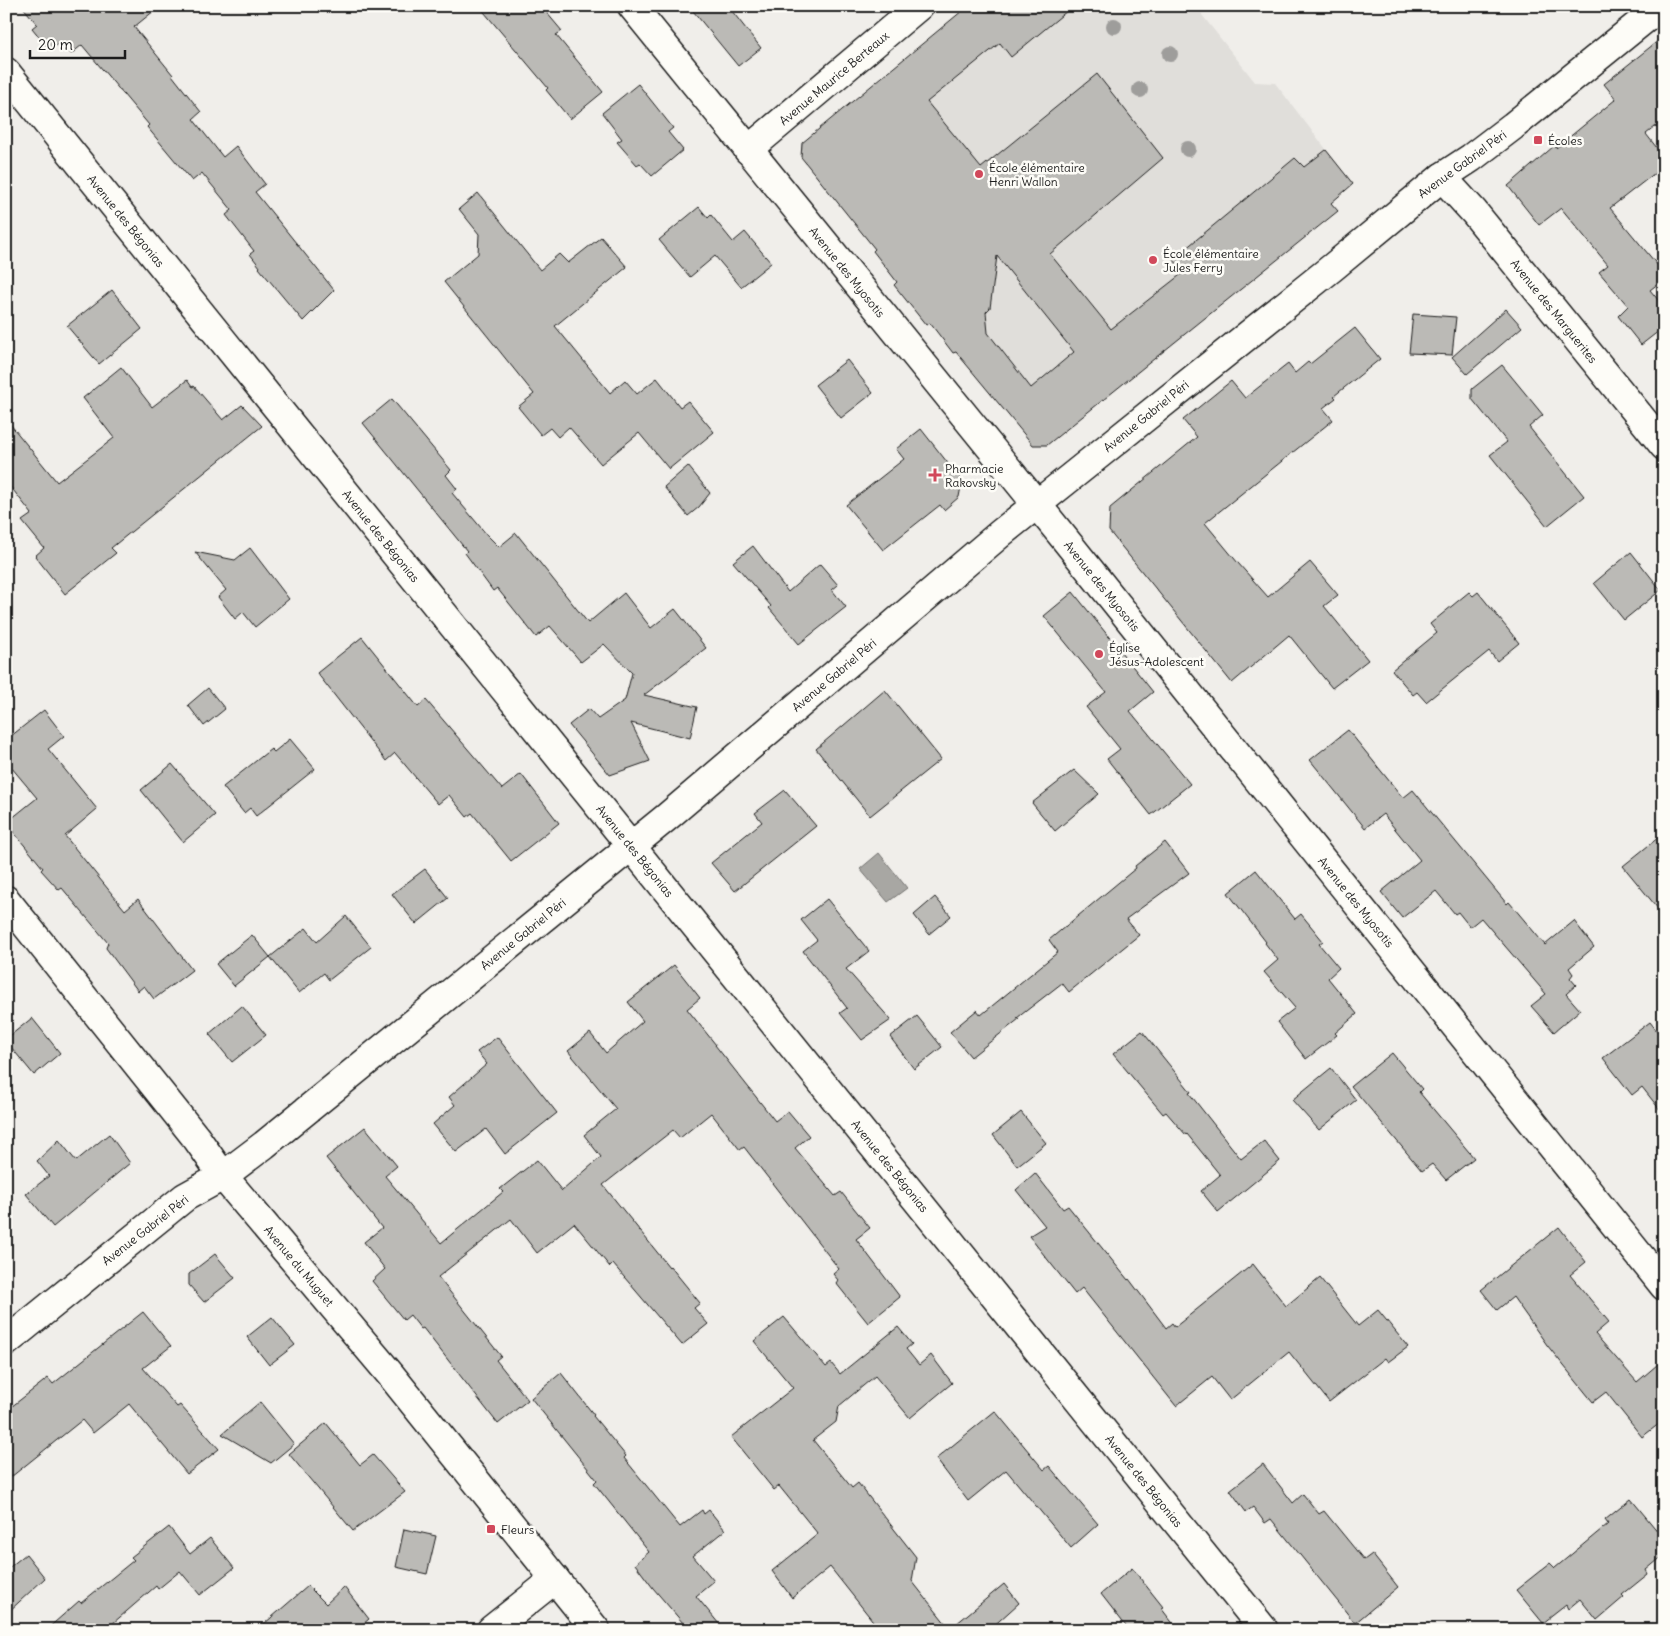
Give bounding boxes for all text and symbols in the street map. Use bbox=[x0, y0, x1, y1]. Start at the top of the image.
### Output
scale bar bbox=[30, 28, 125, 60]
street label: Avenue Maurice Berteaux bbox=[776, 28, 892, 128]
text: 20 m bbox=[38, 35, 73, 54]
street label: Avenue Gabriel Péri bbox=[1415, 127, 1509, 201]
place label: Écoles bbox=[1548, 133, 1582, 148]
marker: Écoles bbox=[1532, 134, 1544, 146]
place label: École élémentaire Henri Wallon bbox=[989, 160, 1085, 189]
marker: École élémentaire Henri Wallon bbox=[973, 168, 985, 180]
street label: Avenue des Bégonias bbox=[84, 172, 168, 270]
street label: Avenue des Myosotis bbox=[806, 224, 888, 320]
place label: École élémentaire Jules Ferry bbox=[1163, 246, 1259, 275]
marker: École élémentaire Jules Ferry bbox=[1147, 254, 1159, 266]
street label: Avenue des Marguerites bbox=[1507, 256, 1601, 366]
street label: Avenue Gabriel Péri bbox=[1100, 377, 1192, 455]
place label: Pharmacie Rakovsky bbox=[945, 461, 1003, 490]
marker: Pharmacie Rakovsky bbox=[929, 469, 941, 481]
street label: Avenue des Bégonias bbox=[339, 487, 423, 585]
street label: Avenue des Myosotis bbox=[1061, 538, 1143, 634]
street label: Avenue Gabriel Péri bbox=[789, 635, 879, 715]
place label: Église Jésus-Adolescent bbox=[1109, 640, 1204, 669]
marker: Église Jésus-Adolescent bbox=[1093, 648, 1105, 660]
street label: Avenue des Bégonias bbox=[593, 802, 677, 900]
street label: Avenue des Myosotis bbox=[1315, 854, 1397, 950]
street label: Avenue Gabriel Péri bbox=[477, 895, 569, 973]
street label: Avenue des Bégonias bbox=[848, 1117, 932, 1215]
street label: Avenue Gabriel Péri bbox=[99, 1192, 191, 1268]
street label: Avenue du Muguet bbox=[261, 1223, 337, 1309]
street label: Avenue des Bégonias bbox=[1102, 1432, 1186, 1530]
place label: Fleurs bbox=[501, 1522, 534, 1537]
marker: Fleurs bbox=[485, 1523, 497, 1535]

